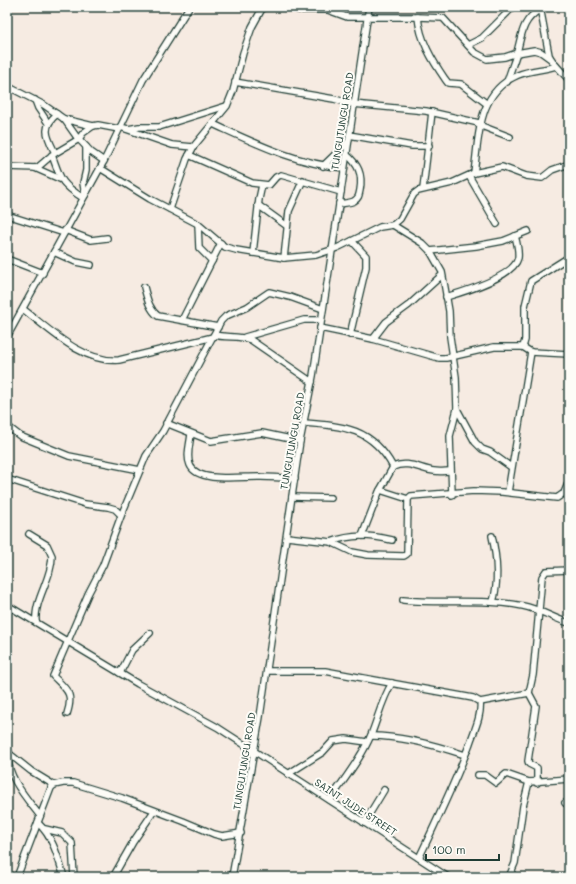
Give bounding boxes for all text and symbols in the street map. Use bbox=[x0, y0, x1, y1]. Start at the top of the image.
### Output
street label: TUNGUTUNGU ROAD bbox=[327, 71, 357, 171]
street label: TUNGUTUNGU ROAD bbox=[277, 391, 307, 491]
street label: TUNGUTUNGU ROAD bbox=[229, 711, 259, 811]
street label: SAINT JUDE STREET bbox=[312, 775, 400, 839]
scale bar bbox=[426, 836, 499, 862]
text: 100 m bbox=[432, 841, 466, 857]

